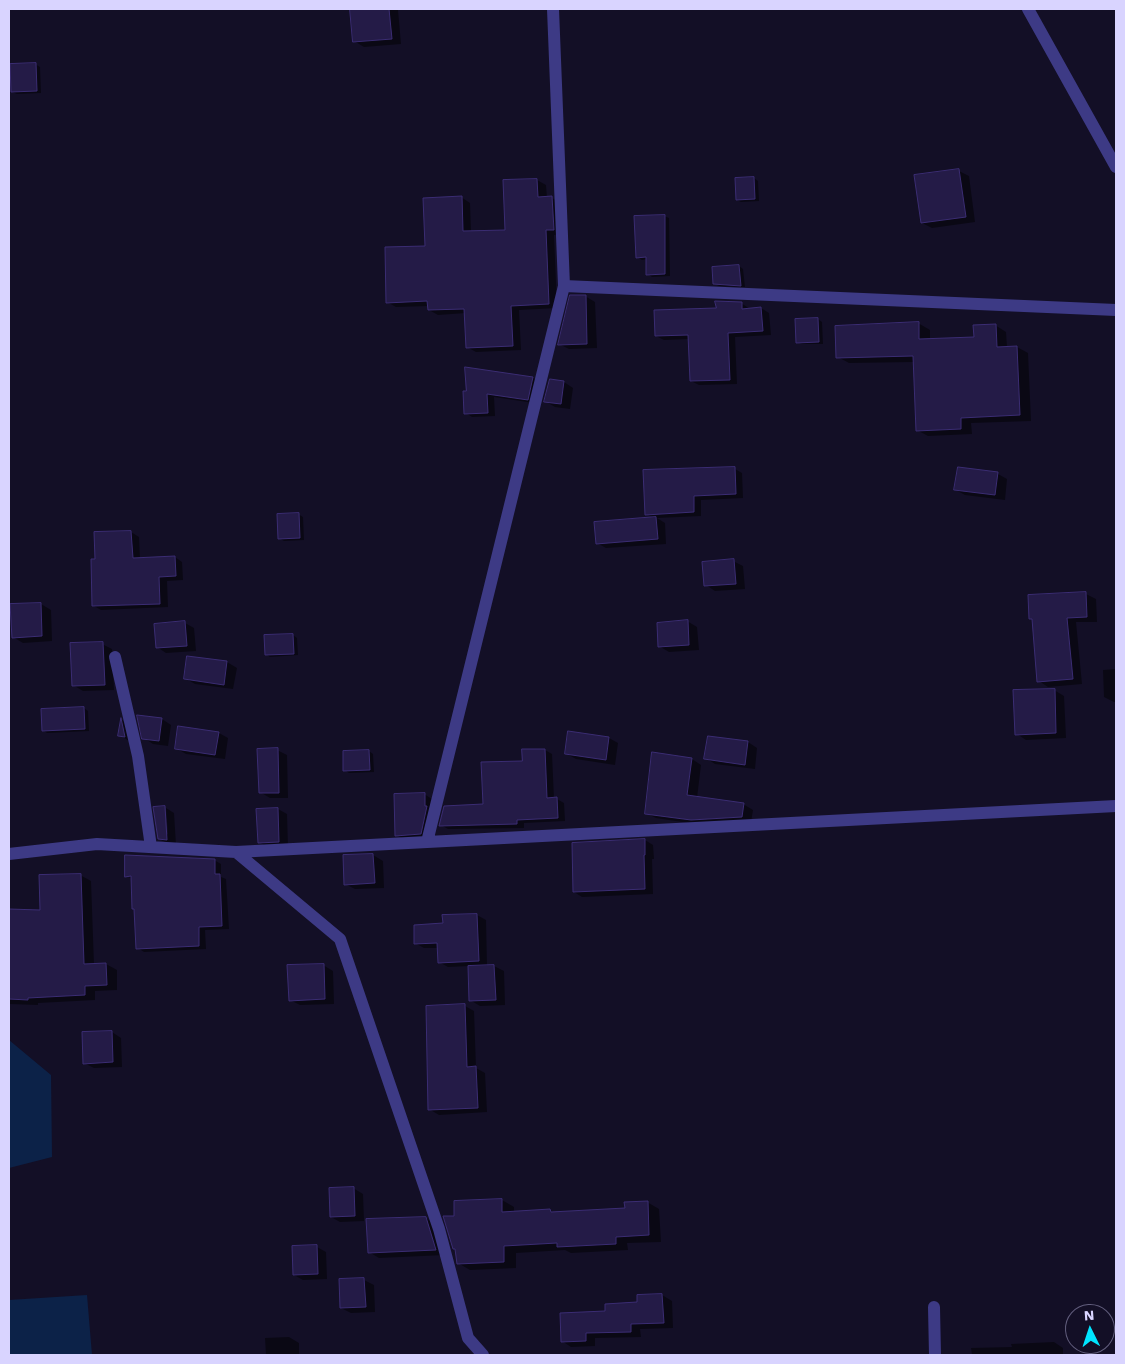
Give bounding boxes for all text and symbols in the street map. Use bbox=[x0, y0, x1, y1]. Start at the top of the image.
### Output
north arrow bbox=[1065, 1304, 1115, 1354]
text: N bbox=[1083, 1307, 1095, 1323]

